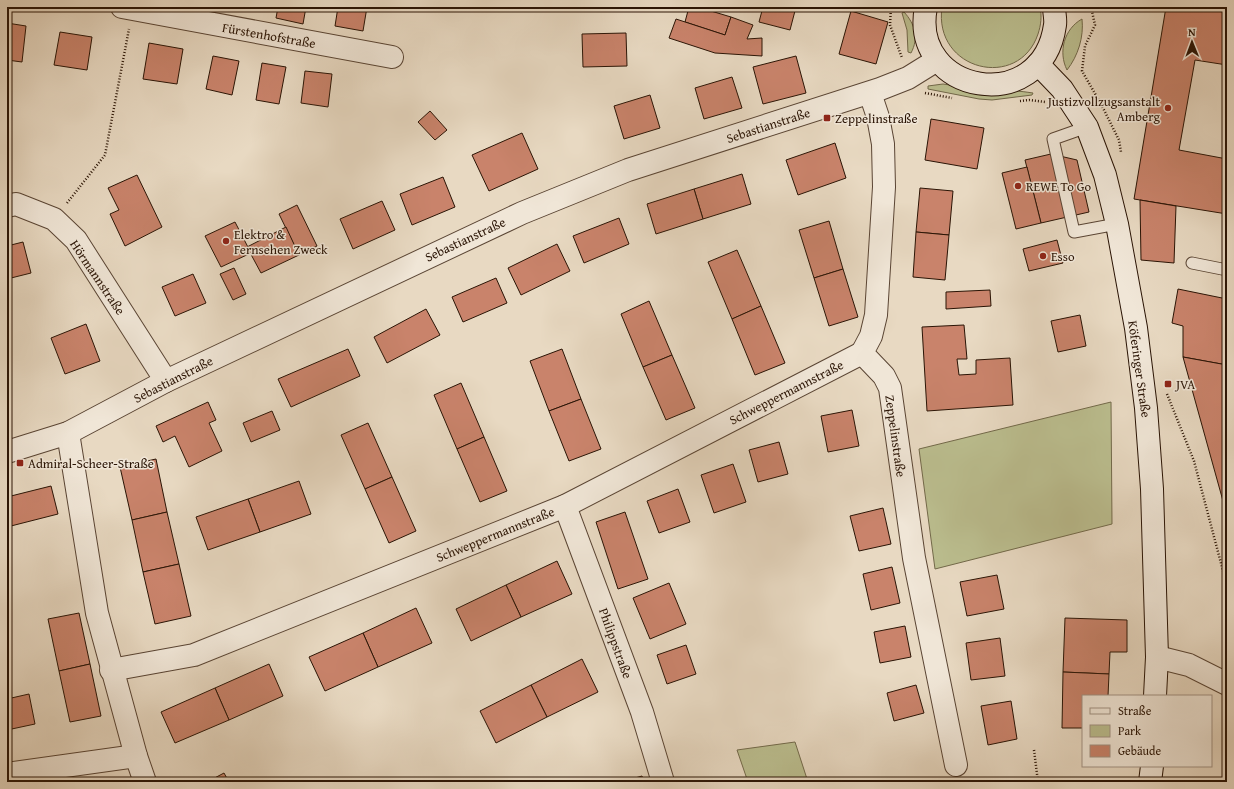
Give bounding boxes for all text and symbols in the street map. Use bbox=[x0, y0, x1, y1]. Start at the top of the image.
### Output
street label: Fürstenhofstraße bbox=[221, 18, 317, 53]
north arrow bbox=[1172, 22, 1212, 62]
text: N bbox=[1188, 24, 1196, 40]
place label: Justizvollzugsanstalt Amberg bbox=[1046, 92, 1161, 126]
street label: Sebastianstraße bbox=[724, 103, 812, 148]
marker: Justizvollzugsanstalt Amberg bbox=[1163, 103, 1173, 113]
place label: Zeppelinstraße bbox=[835, 109, 918, 128]
marker: Zeppelinstraße bbox=[822, 113, 832, 123]
place label: REWE To Go bbox=[1026, 177, 1091, 196]
marker: REWE To Go bbox=[1013, 181, 1023, 191]
street label: Sebastianstraße bbox=[422, 212, 509, 266]
place label: Elektro & Fernsehen Zweck bbox=[234, 225, 328, 259]
street label: Hörmannstraße bbox=[65, 236, 130, 319]
marker: Elektro & Fernsehen Zweck bbox=[221, 236, 231, 246]
place label: Esso bbox=[1051, 247, 1075, 266]
marker: Esso bbox=[1038, 251, 1048, 261]
street label: Köferinger Straße bbox=[1123, 319, 1156, 419]
street label: Sebastianstraße bbox=[130, 351, 216, 408]
street label: Schweppermannstraße bbox=[726, 355, 847, 430]
place label: JVA bbox=[1174, 375, 1195, 394]
marker: JVA bbox=[1163, 379, 1173, 389]
street label: Zeppelinstraße bbox=[880, 394, 911, 478]
place label: Admiral-Scheer-Straße bbox=[28, 454, 154, 473]
marker: Admiral-Scheer-Straße bbox=[15, 458, 25, 468]
street label: Schweppermannstraße bbox=[433, 502, 557, 567]
street label: Philippstraße bbox=[594, 605, 637, 681]
legend bbox=[1082, 695, 1212, 767]
text: Straße bbox=[1118, 702, 1152, 719]
text: Park bbox=[1118, 722, 1142, 739]
text: Gebäude bbox=[1118, 742, 1161, 759]

